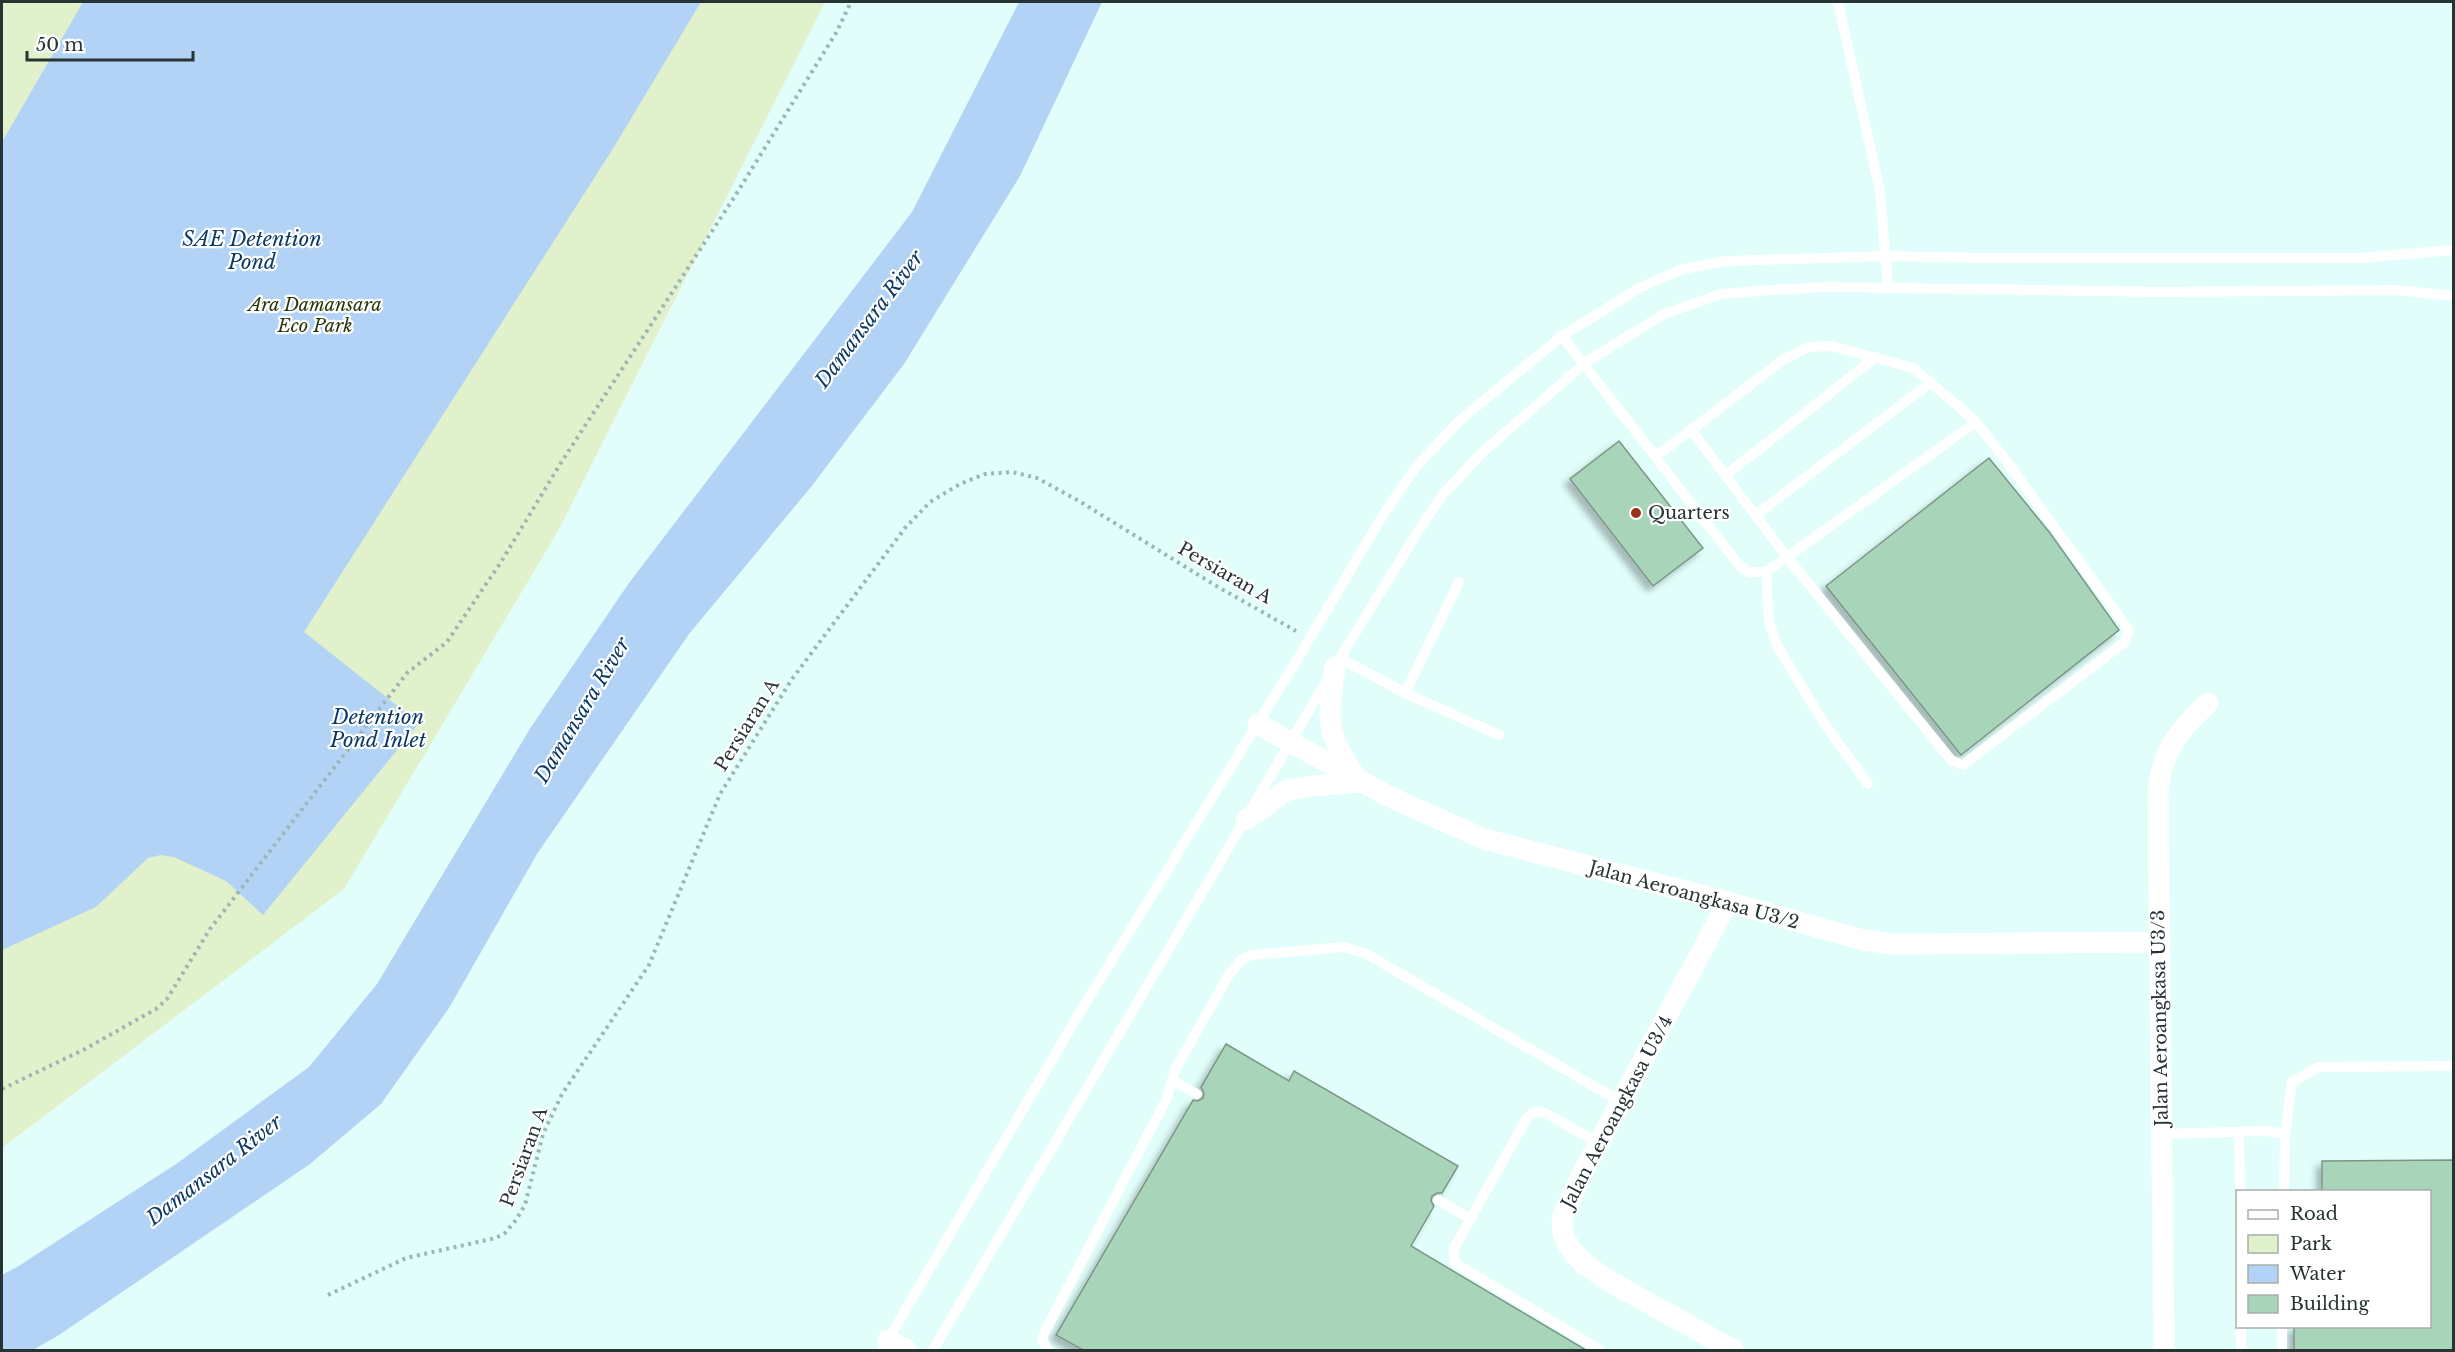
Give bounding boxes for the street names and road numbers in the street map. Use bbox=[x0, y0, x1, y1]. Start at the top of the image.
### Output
street label: Persiaran A bbox=[1174, 537, 1277, 609]
street label: Persiaran A bbox=[710, 674, 785, 775]
street label: Jalan Aeroangkasa U3/2 bbox=[1585, 856, 1801, 934]
street label: Jalan Aeroangkasa U3/3 bbox=[2147, 910, 2173, 1128]
street label: Jalan Aeroangkasa U3/4 bbox=[1556, 1012, 1677, 1214]
street label: Persiaran A bbox=[496, 1103, 553, 1210]

